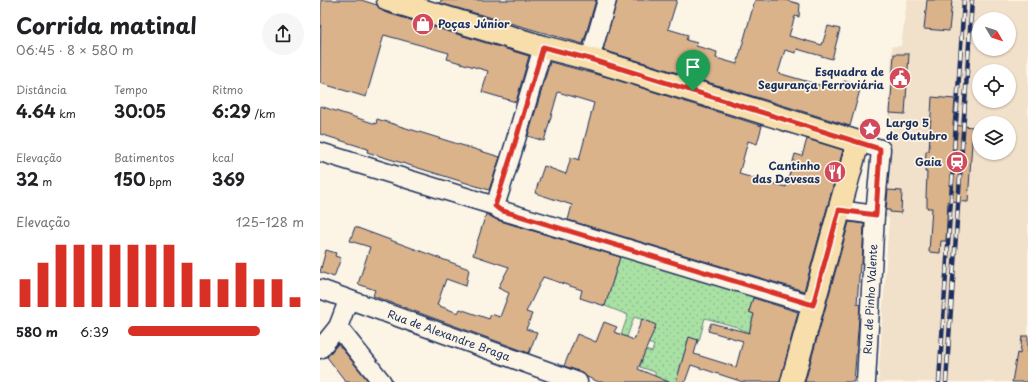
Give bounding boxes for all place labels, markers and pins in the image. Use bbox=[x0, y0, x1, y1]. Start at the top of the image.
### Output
shop icon: Poças Júnior bbox=[410, 11, 436, 37]
place label: Poças Júnior bbox=[438, 15, 510, 32]
pin bbox=[676, 50, 710, 91]
place label: Esquadra de Segurança Ferroviária bbox=[758, 63, 885, 93]
public building icon: Esquadra de Segurança Ferroviária bbox=[887, 65, 913, 91]
place label: Largo 5 de Outubro bbox=[886, 114, 948, 144]
place icon: Largo 5 de Outubro bbox=[857, 116, 883, 142]
station icon: Gaia bbox=[944, 149, 970, 175]
place label: Gaia bbox=[915, 153, 942, 170]
place label: Cantinho das Devesas bbox=[752, 157, 821, 187]
restaurant icon: Cantinho das Devesas bbox=[822, 159, 848, 185]

